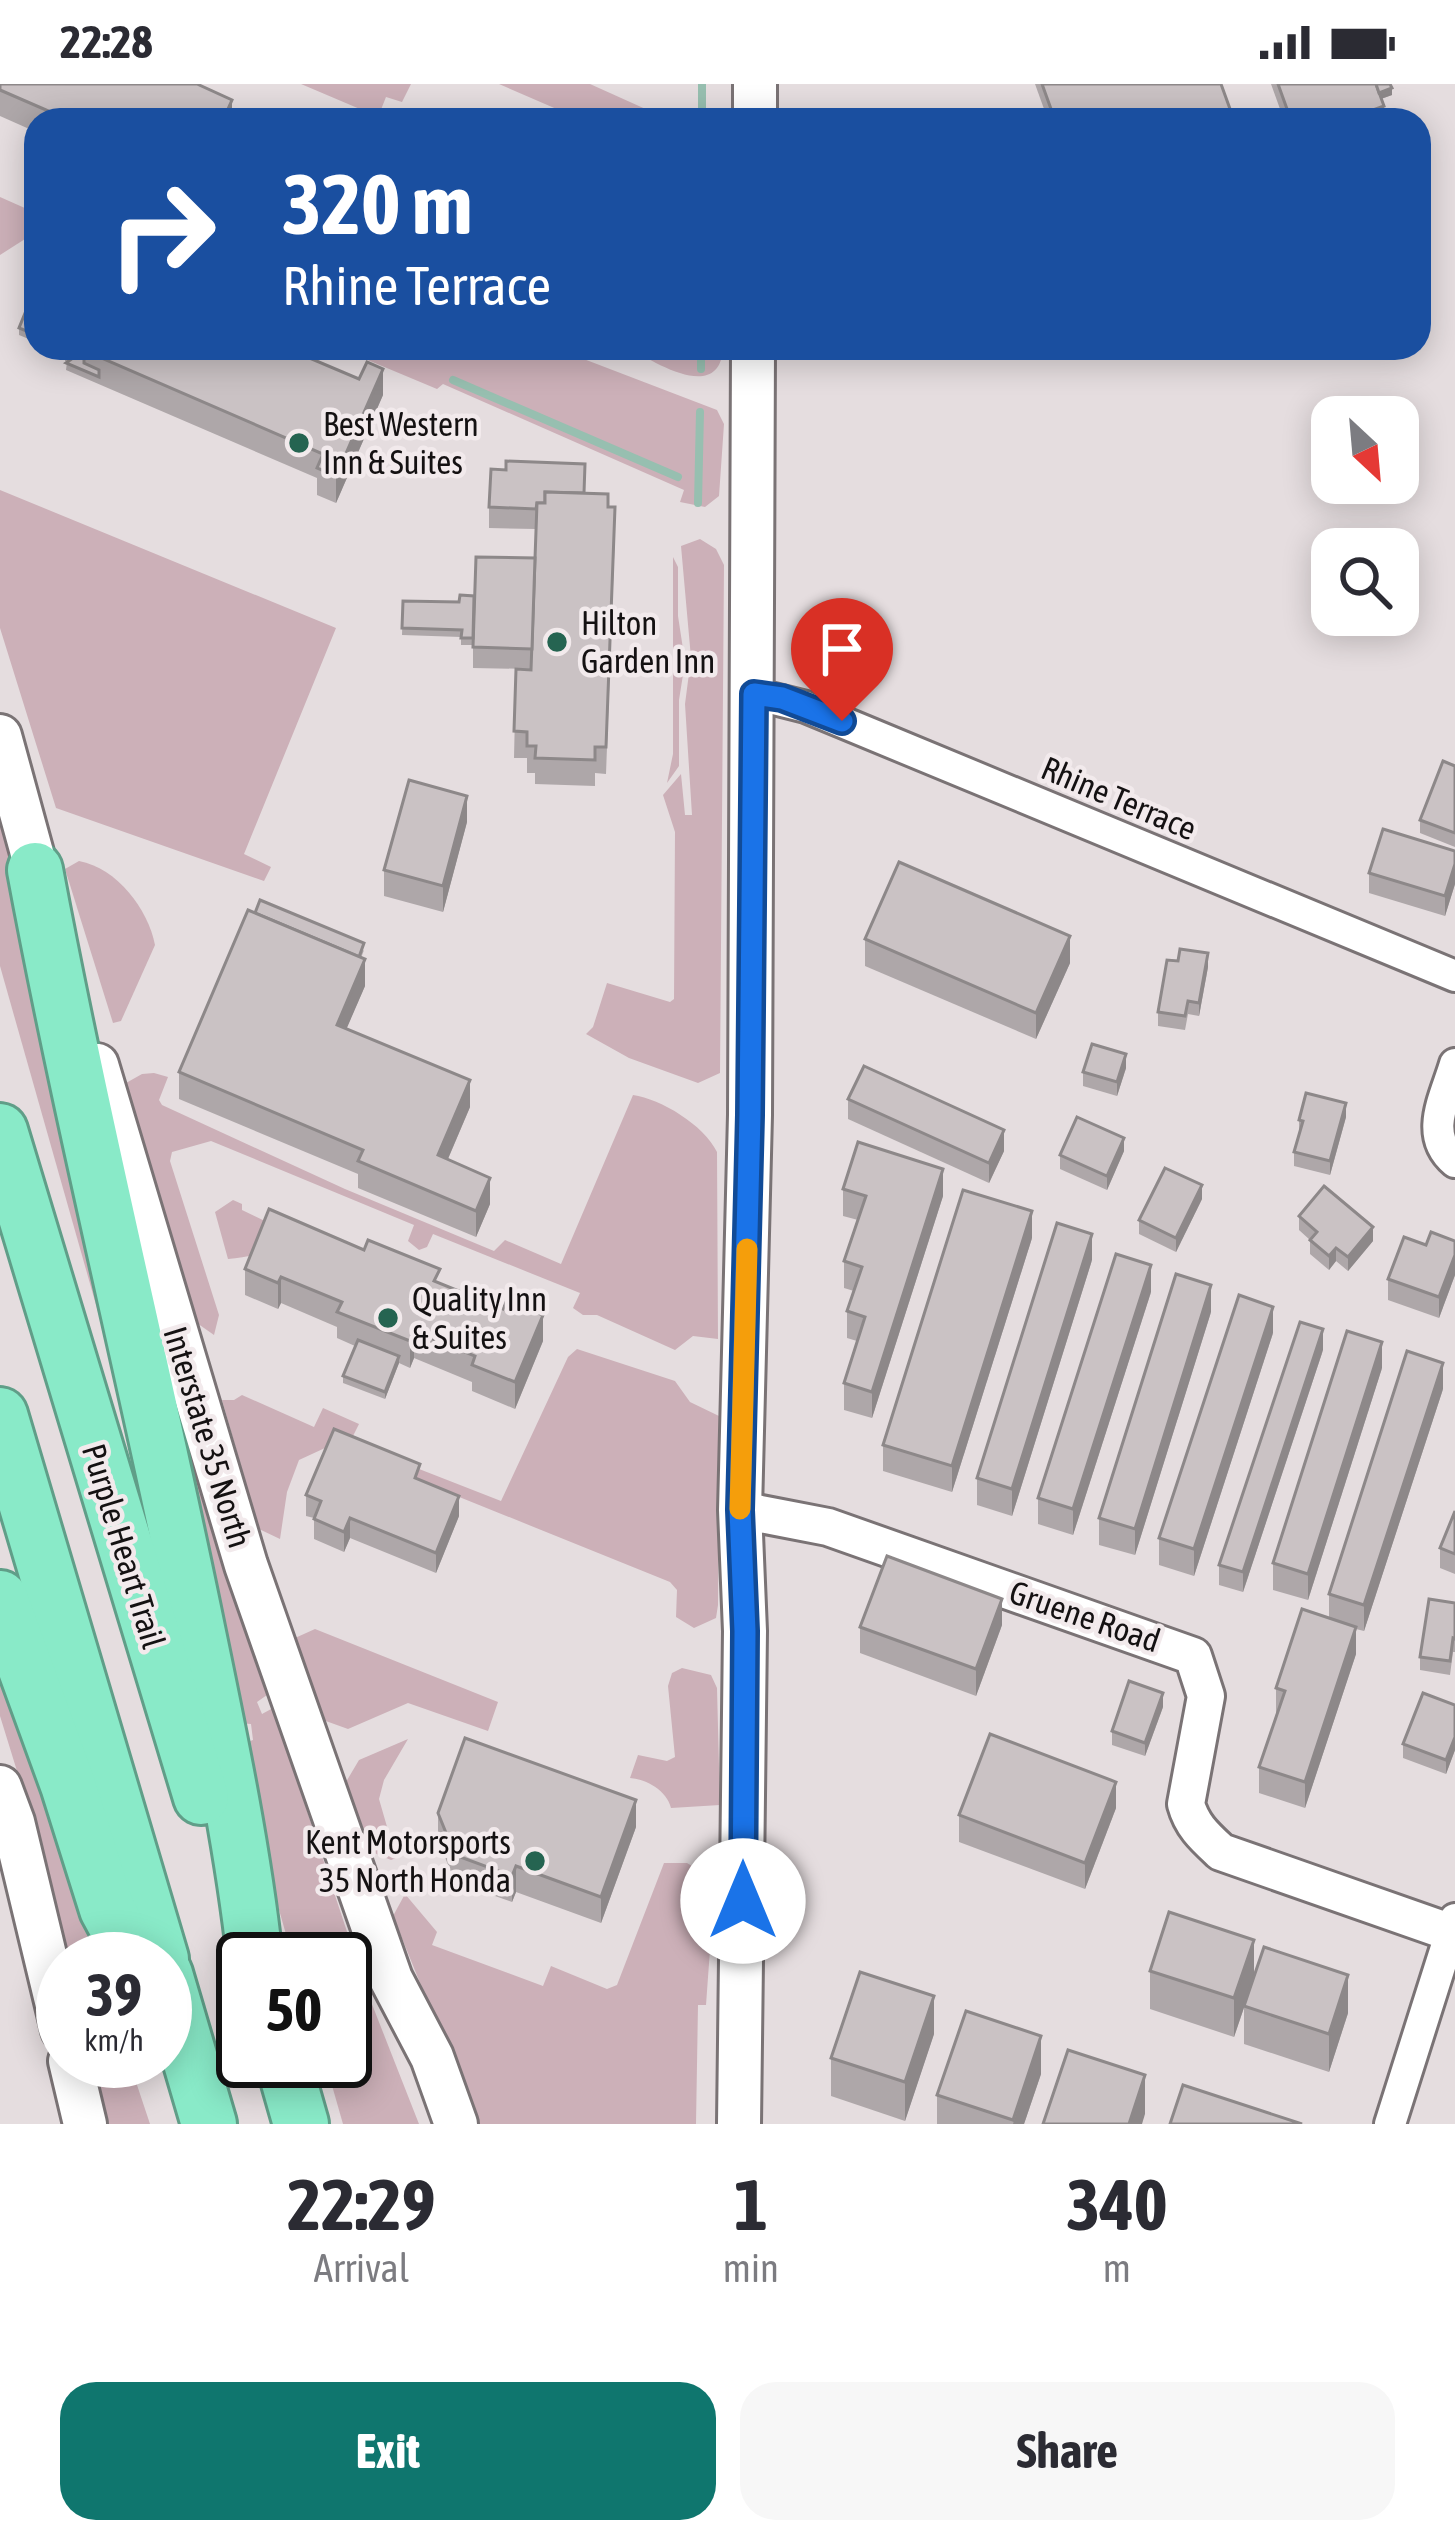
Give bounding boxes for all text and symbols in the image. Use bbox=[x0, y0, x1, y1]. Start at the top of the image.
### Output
text: 22:28 bbox=[60, 16, 153, 68]
icon: right bbox=[84, 156, 240, 312]
text: 320 m bbox=[282, 156, 472, 252]
text: Rhine Terrace bbox=[282, 255, 551, 316]
north arrow bbox=[1311, 396, 1419, 504]
map controls bbox=[1311, 396, 1419, 636]
place label: Best Western Inn & Suites bbox=[323, 405, 479, 481]
marker: Best Western Inn & Suites bbox=[286, 430, 312, 456]
button: search bbox=[1311, 528, 1419, 636]
pin bbox=[791, 598, 893, 721]
place label: Hilton Garden Inn bbox=[581, 604, 715, 680]
icon: arrive bbox=[809, 616, 875, 682]
marker: Hilton Garden Inn bbox=[544, 629, 570, 655]
street label: Rhine Terrace bbox=[1036, 748, 1202, 848]
place label: Quality Inn & Suites bbox=[412, 1280, 547, 1356]
marker: Quality Inn & Suites bbox=[375, 1305, 401, 1331]
street label: Interstate 35 North bbox=[156, 1322, 260, 1552]
street label: Purple Heart Trail bbox=[75, 1439, 173, 1653]
street label: Gruene Road bbox=[1005, 1573, 1165, 1659]
place label: Kent Motorsports 35 North Honda bbox=[305, 1823, 511, 1899]
position arrow bbox=[680, 1838, 806, 1964]
marker: Kent Motorsports 35 North Honda bbox=[522, 1848, 548, 1874]
speed limit sign: 50 bbox=[216, 1932, 372, 2088]
text: 39 bbox=[86, 1960, 142, 2029]
text: km/h bbox=[84, 2023, 144, 2057]
text: 22:29 bbox=[287, 2163, 436, 2245]
text: 1 bbox=[734, 2163, 768, 2245]
text: 340 bbox=[1066, 2163, 1168, 2245]
text: Arrival bbox=[314, 2246, 409, 2290]
text: min bbox=[723, 2246, 779, 2290]
text: m bbox=[1103, 2246, 1131, 2290]
button: Exit bbox=[60, 2382, 716, 2520]
button: Share bbox=[740, 2382, 1395, 2520]

